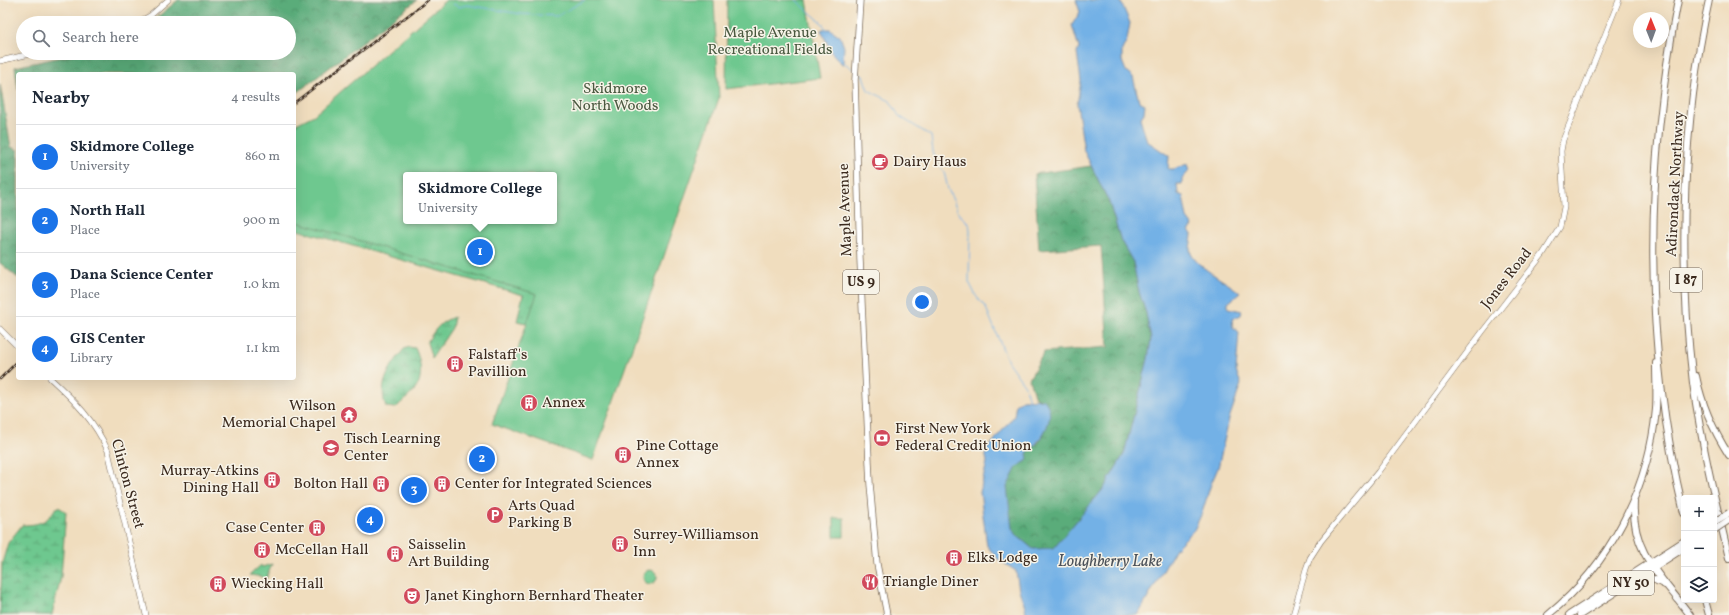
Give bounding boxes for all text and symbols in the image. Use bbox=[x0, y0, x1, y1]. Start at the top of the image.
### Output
north arrow bbox=[1633, 12, 1669, 48]
search box bbox=[16, 16, 296, 60]
park label: Maple Avenue Recreational Fields bbox=[707, 23, 833, 61]
icon: search bbox=[30, 27, 52, 49]
text: Search here bbox=[62, 28, 139, 49]
park label: Skidmore North Woods bbox=[572, 79, 658, 117]
text: Nearby bbox=[32, 87, 90, 110]
text: 4 results bbox=[231, 89, 280, 107]
street label: Adirondack Northway bbox=[1662, 111, 1690, 257]
text: Skidmore College bbox=[70, 137, 194, 158]
text: 1 bbox=[42, 148, 48, 166]
text: 860 m bbox=[245, 148, 280, 166]
cafe icon: Dairy Haus bbox=[870, 152, 890, 172]
place label: Dairy Haus bbox=[893, 152, 967, 173]
text: University bbox=[70, 158, 130, 176]
street label: Maple Avenue bbox=[834, 163, 858, 257]
popup bbox=[403, 172, 557, 224]
text: Skidmore College bbox=[418, 179, 542, 200]
text: University bbox=[418, 200, 478, 218]
text: North Hall bbox=[70, 201, 145, 222]
text: 2 bbox=[42, 212, 48, 230]
text: 900 m bbox=[243, 212, 280, 230]
text: Place bbox=[70, 222, 100, 240]
pin: 1 bbox=[467, 237, 493, 267]
street label: Jones Road bbox=[1476, 244, 1538, 314]
text: Dana Science Center bbox=[70, 265, 213, 286]
road number: I 87 bbox=[1670, 268, 1702, 292]
road number: US 9 bbox=[843, 270, 879, 294]
text: 3 bbox=[42, 276, 48, 294]
text: 1.0 km bbox=[243, 276, 280, 294]
text: Place bbox=[70, 286, 100, 304]
your location bbox=[912, 292, 932, 312]
text: GIS Center bbox=[70, 329, 145, 350]
text: 4 bbox=[41, 340, 49, 358]
text: 1.1 km bbox=[246, 340, 280, 358]
place label: Falstaff's Pavillion bbox=[468, 345, 527, 383]
text: Library bbox=[70, 350, 113, 368]
building icon: Falstaff's Pavillion bbox=[445, 354, 465, 374]
building icon: Annex bbox=[519, 393, 539, 413]
place label: Annex bbox=[542, 393, 586, 414]
place label: Wilson Memorial Chapel bbox=[222, 396, 336, 434]
temple icon: Wilson Memorial Chapel bbox=[339, 405, 359, 425]
place label: First New York Federal Credit Union bbox=[895, 419, 1032, 457]
bank icon: First New York Federal Credit Union bbox=[872, 428, 892, 448]
place label: Tisch Learning Center bbox=[344, 429, 441, 467]
place label: Pine Cottage Annex bbox=[636, 436, 719, 474]
street label: Clinton Street bbox=[105, 437, 149, 531]
school or university icon: Tisch Learning Center bbox=[321, 438, 341, 458]
pin: 2 bbox=[469, 444, 495, 474]
building icon: Pine Cottage Annex bbox=[613, 445, 633, 465]
place label: Murray-Atkins Dining Hall bbox=[161, 461, 259, 499]
building icon: Murray-Atkins Dining Hall bbox=[262, 470, 282, 490]
place label: Bolton Hall bbox=[294, 474, 368, 495]
building icon: Bolton Hall bbox=[371, 474, 391, 494]
building icon: Center for Integrated Sciences bbox=[432, 474, 452, 494]
place label: Center for Integrated Sciences bbox=[455, 474, 652, 495]
pin: 3 bbox=[401, 475, 427, 505]
map controls bbox=[1681, 495, 1717, 603]
button: + bbox=[1681, 495, 1717, 531]
place label: Arts Quad Parking B bbox=[508, 496, 575, 534]
pin: 4 bbox=[357, 505, 383, 535]
parking icon: Arts Quad Parking B bbox=[485, 505, 505, 525]
place label: Case Center bbox=[226, 518, 304, 539]
building icon: Case Center bbox=[307, 518, 327, 538]
place label: Surrey-Williamson Inn bbox=[633, 525, 759, 563]
button: − bbox=[1681, 531, 1717, 567]
building icon: Surrey-Williamson Inn bbox=[610, 534, 630, 554]
place label: Saisselin Art Building bbox=[408, 535, 490, 573]
building icon: McCellan Hall bbox=[252, 540, 272, 560]
place label: McCellan Hall bbox=[275, 540, 368, 561]
building icon: Saisselin Art Building bbox=[385, 544, 405, 564]
building icon: Elks Lodge bbox=[944, 548, 964, 568]
place label: Elks Lodge bbox=[967, 548, 1038, 569]
water label: Loughberry Lake bbox=[1058, 551, 1162, 573]
button: layers bbox=[1681, 567, 1717, 603]
road number: NY 50 bbox=[1608, 571, 1654, 595]
restaurant icon: Triangle Diner bbox=[860, 572, 880, 592]
place label: Triangle Diner bbox=[883, 572, 978, 593]
building icon: Wiecking Hall bbox=[208, 574, 228, 594]
place label: Wiecking Hall bbox=[231, 574, 324, 595]
theatre icon: Janet Kinghorn Bernhard Theater bbox=[402, 586, 422, 606]
place label: Janet Kinghorn Bernhard Theater bbox=[425, 586, 644, 607]

